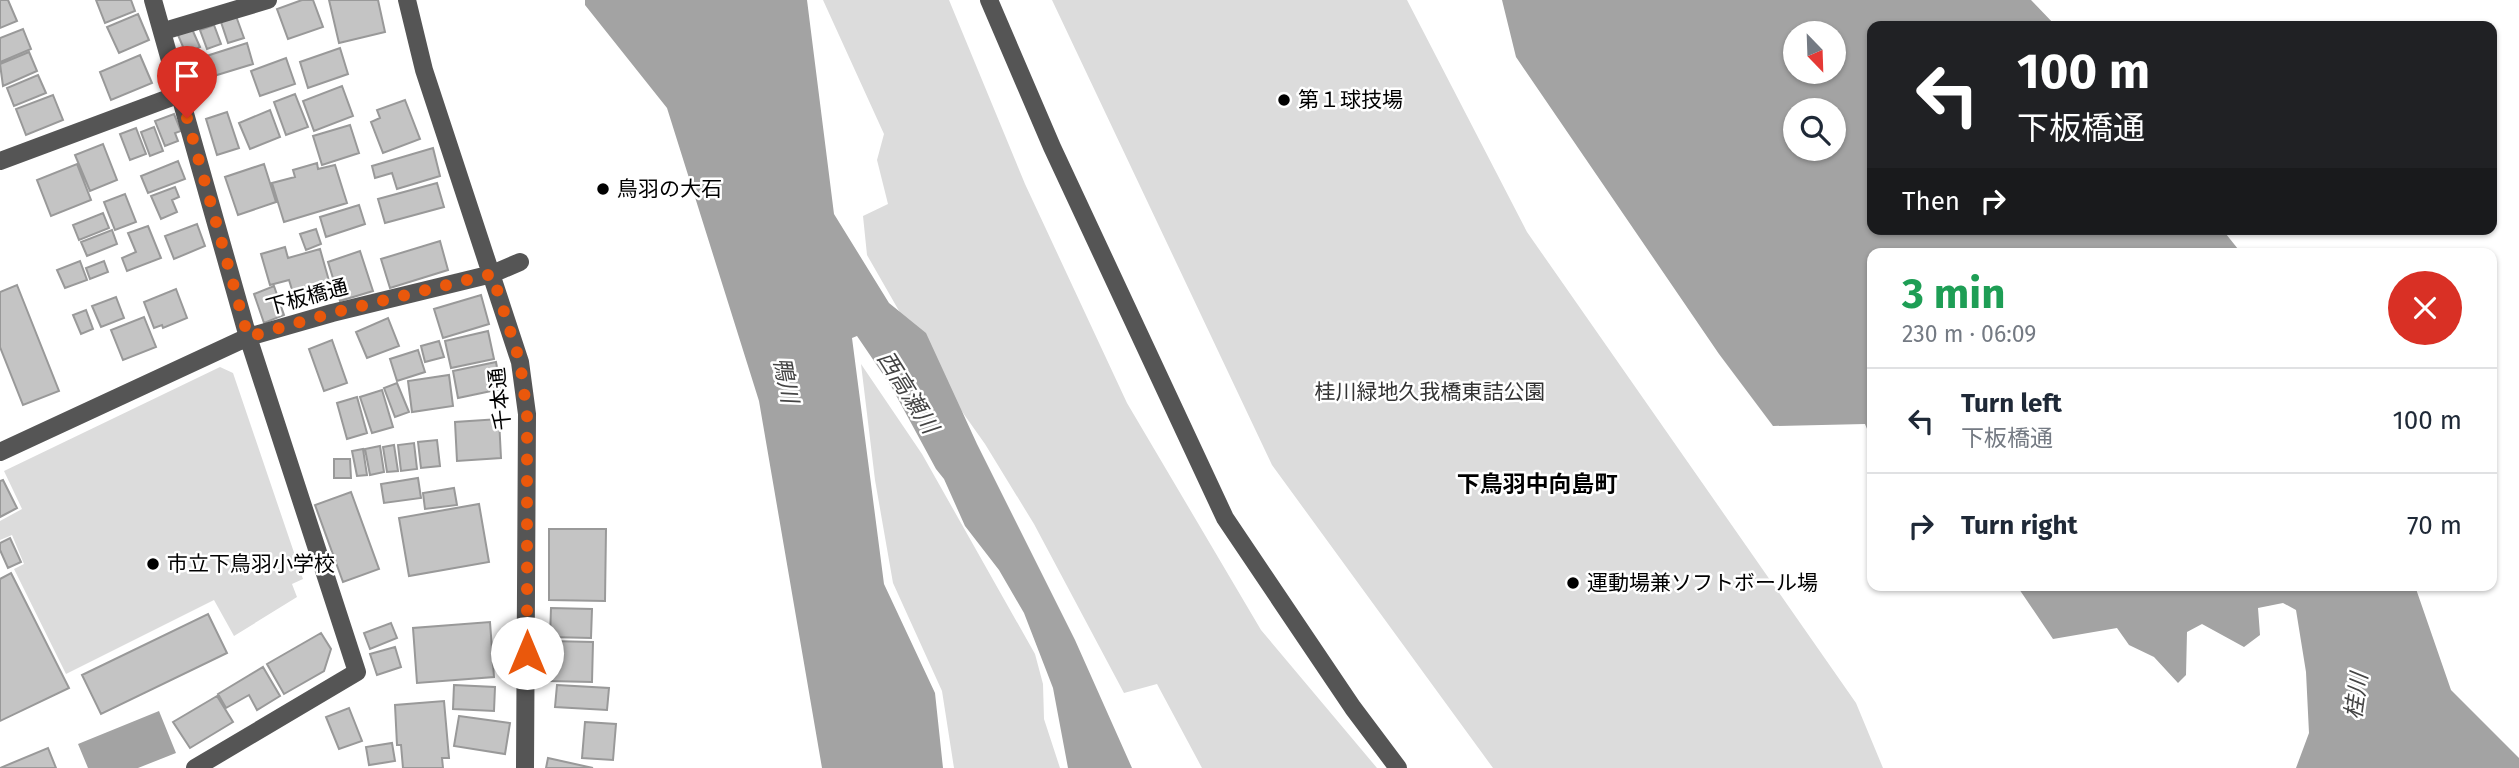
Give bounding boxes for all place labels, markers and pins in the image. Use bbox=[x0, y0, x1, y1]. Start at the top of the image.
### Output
pin bbox=[157, 46, 217, 118]
place label: 第１球技場 bbox=[1298, 87, 1403, 113]
marker: 第１球技場 bbox=[1276, 92, 1292, 108]
place label: 鳥羽の大石 bbox=[617, 176, 722, 202]
marker: 鳥羽の大石 bbox=[595, 181, 611, 197]
place label: 市立下鳥羽小学校 bbox=[167, 551, 335, 577]
marker: 市立下鳥羽小学校 bbox=[145, 556, 161, 572]
place label: 運動場兼ソフトボール場 bbox=[1587, 570, 1818, 596]
marker: 運動場兼ソフトボール場 bbox=[1565, 575, 1581, 591]

